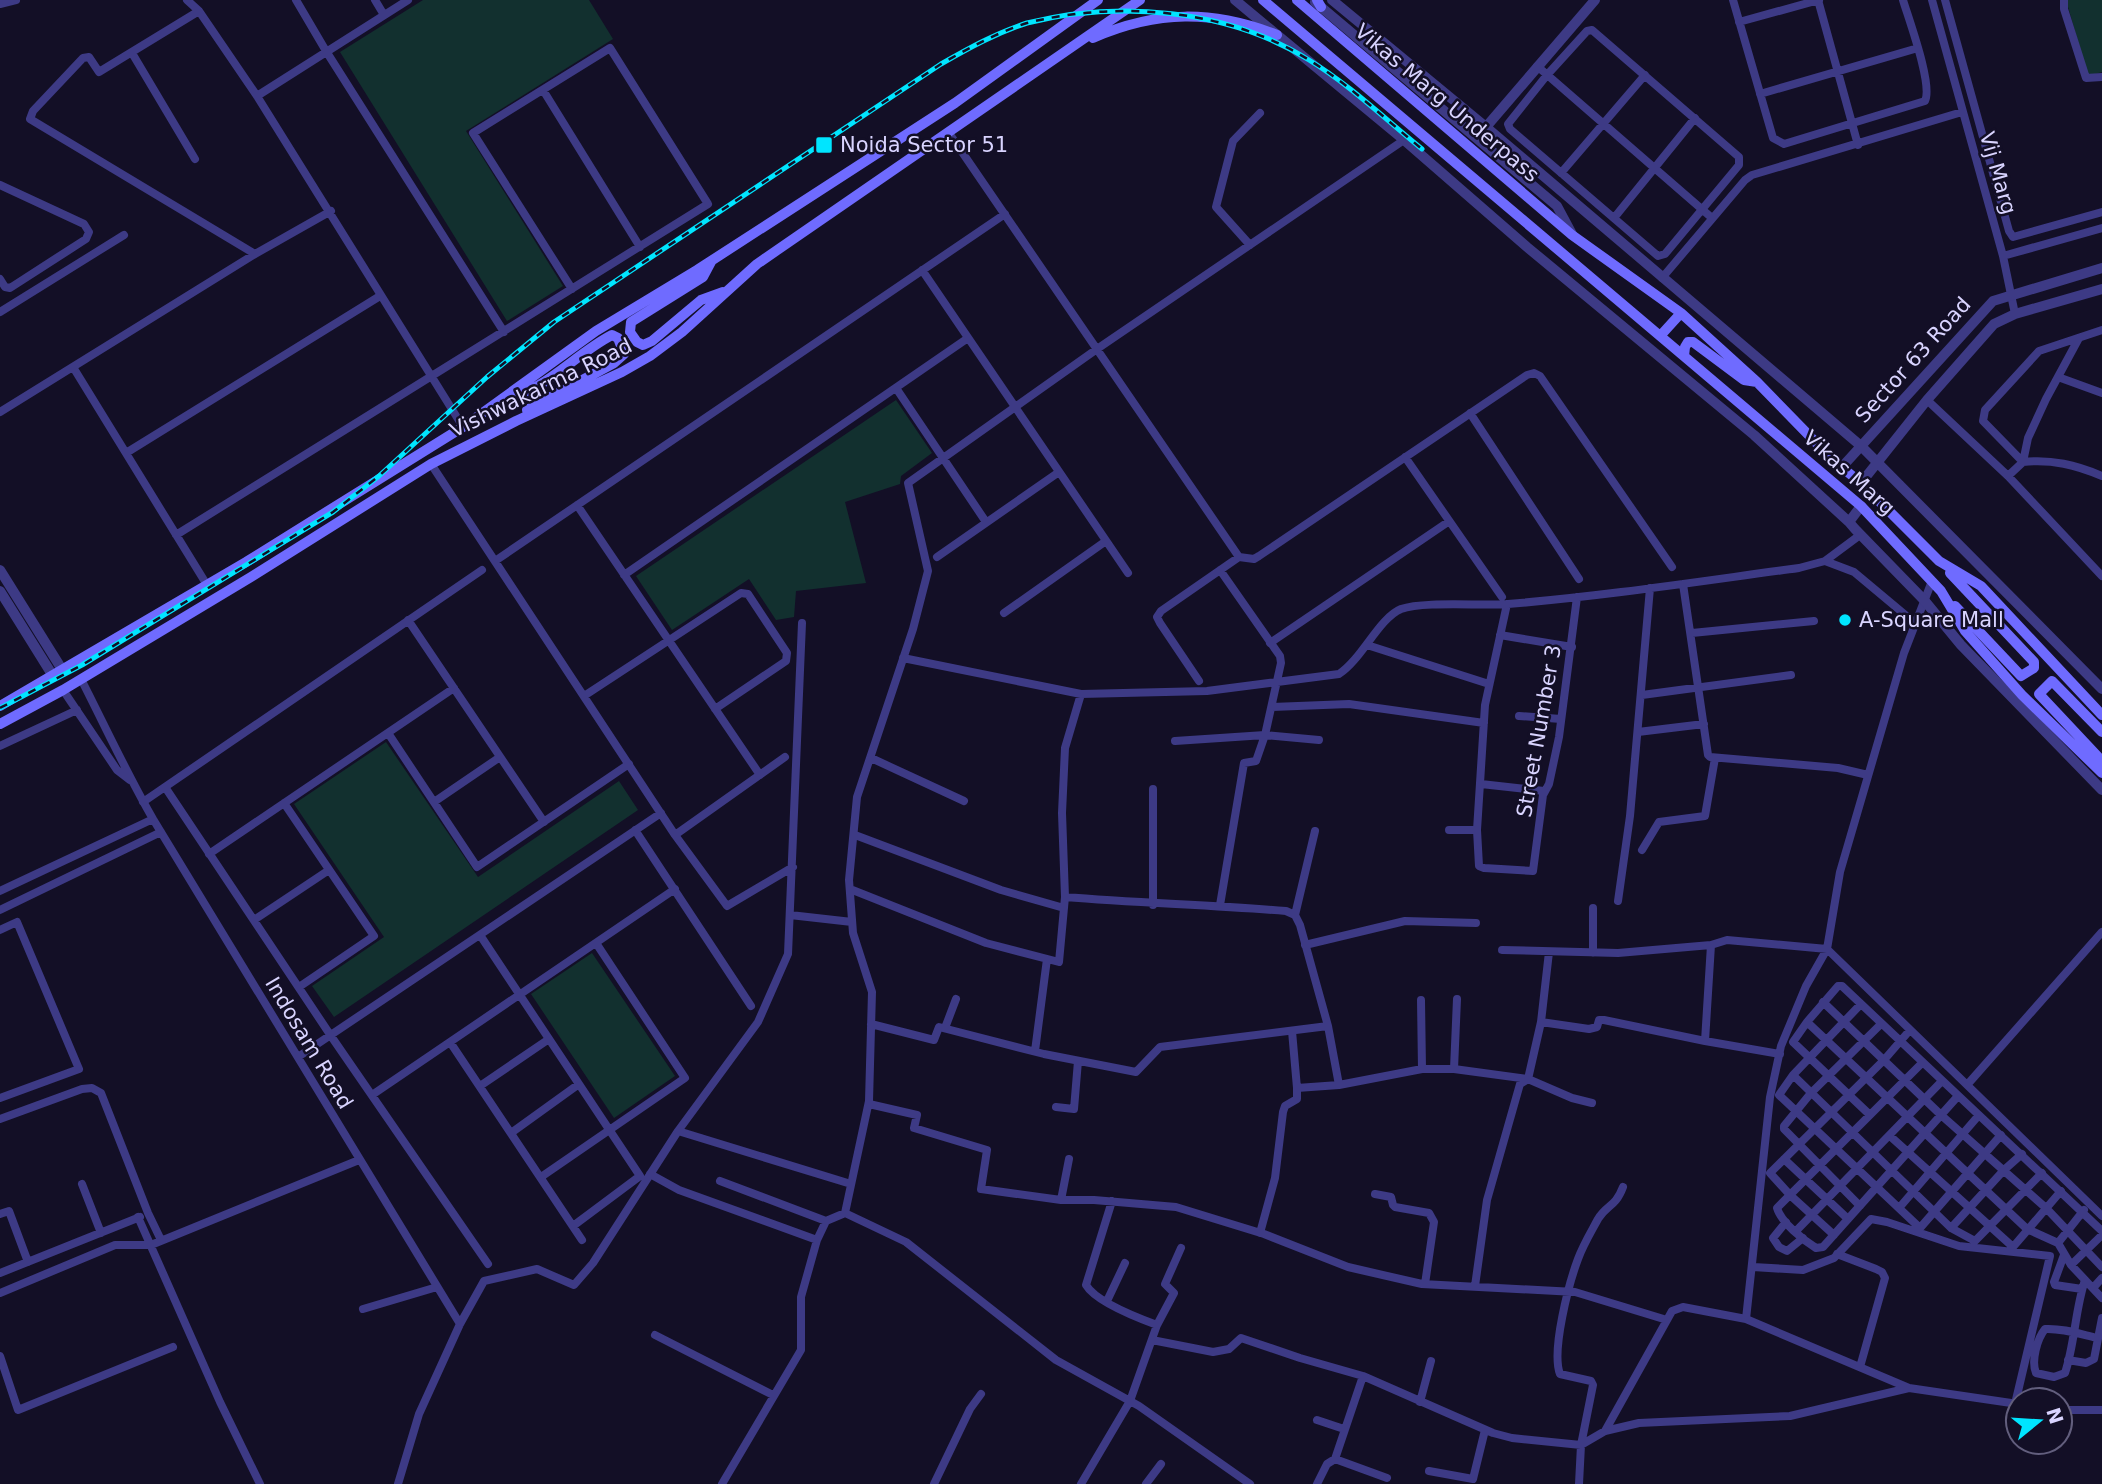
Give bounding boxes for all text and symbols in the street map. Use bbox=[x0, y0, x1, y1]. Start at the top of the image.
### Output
street label: Vikas Marg Underpass bbox=[1350, 19, 1544, 187]
street label: Vij Marg bbox=[1975, 129, 2021, 217]
place label: Noida Sector 51 bbox=[840, 133, 1008, 157]
marker: Noida Sector 51 bbox=[814, 135, 834, 155]
street label: Sector 63 Road bbox=[1850, 292, 1976, 428]
street label: Vishwakarma Road bbox=[446, 333, 636, 443]
street label: Vikas Marg bbox=[1798, 426, 1900, 520]
place label: A-Square Mall bbox=[1859, 608, 2004, 632]
marker: A-Square Mall bbox=[1837, 612, 1853, 628]
street label: Street Number 3 bbox=[1512, 643, 1566, 819]
street label: Indosam Road bbox=[260, 973, 358, 1113]
north arrow bbox=[2004, 1386, 2074, 1456]
text: N bbox=[2042, 1405, 2068, 1427]

